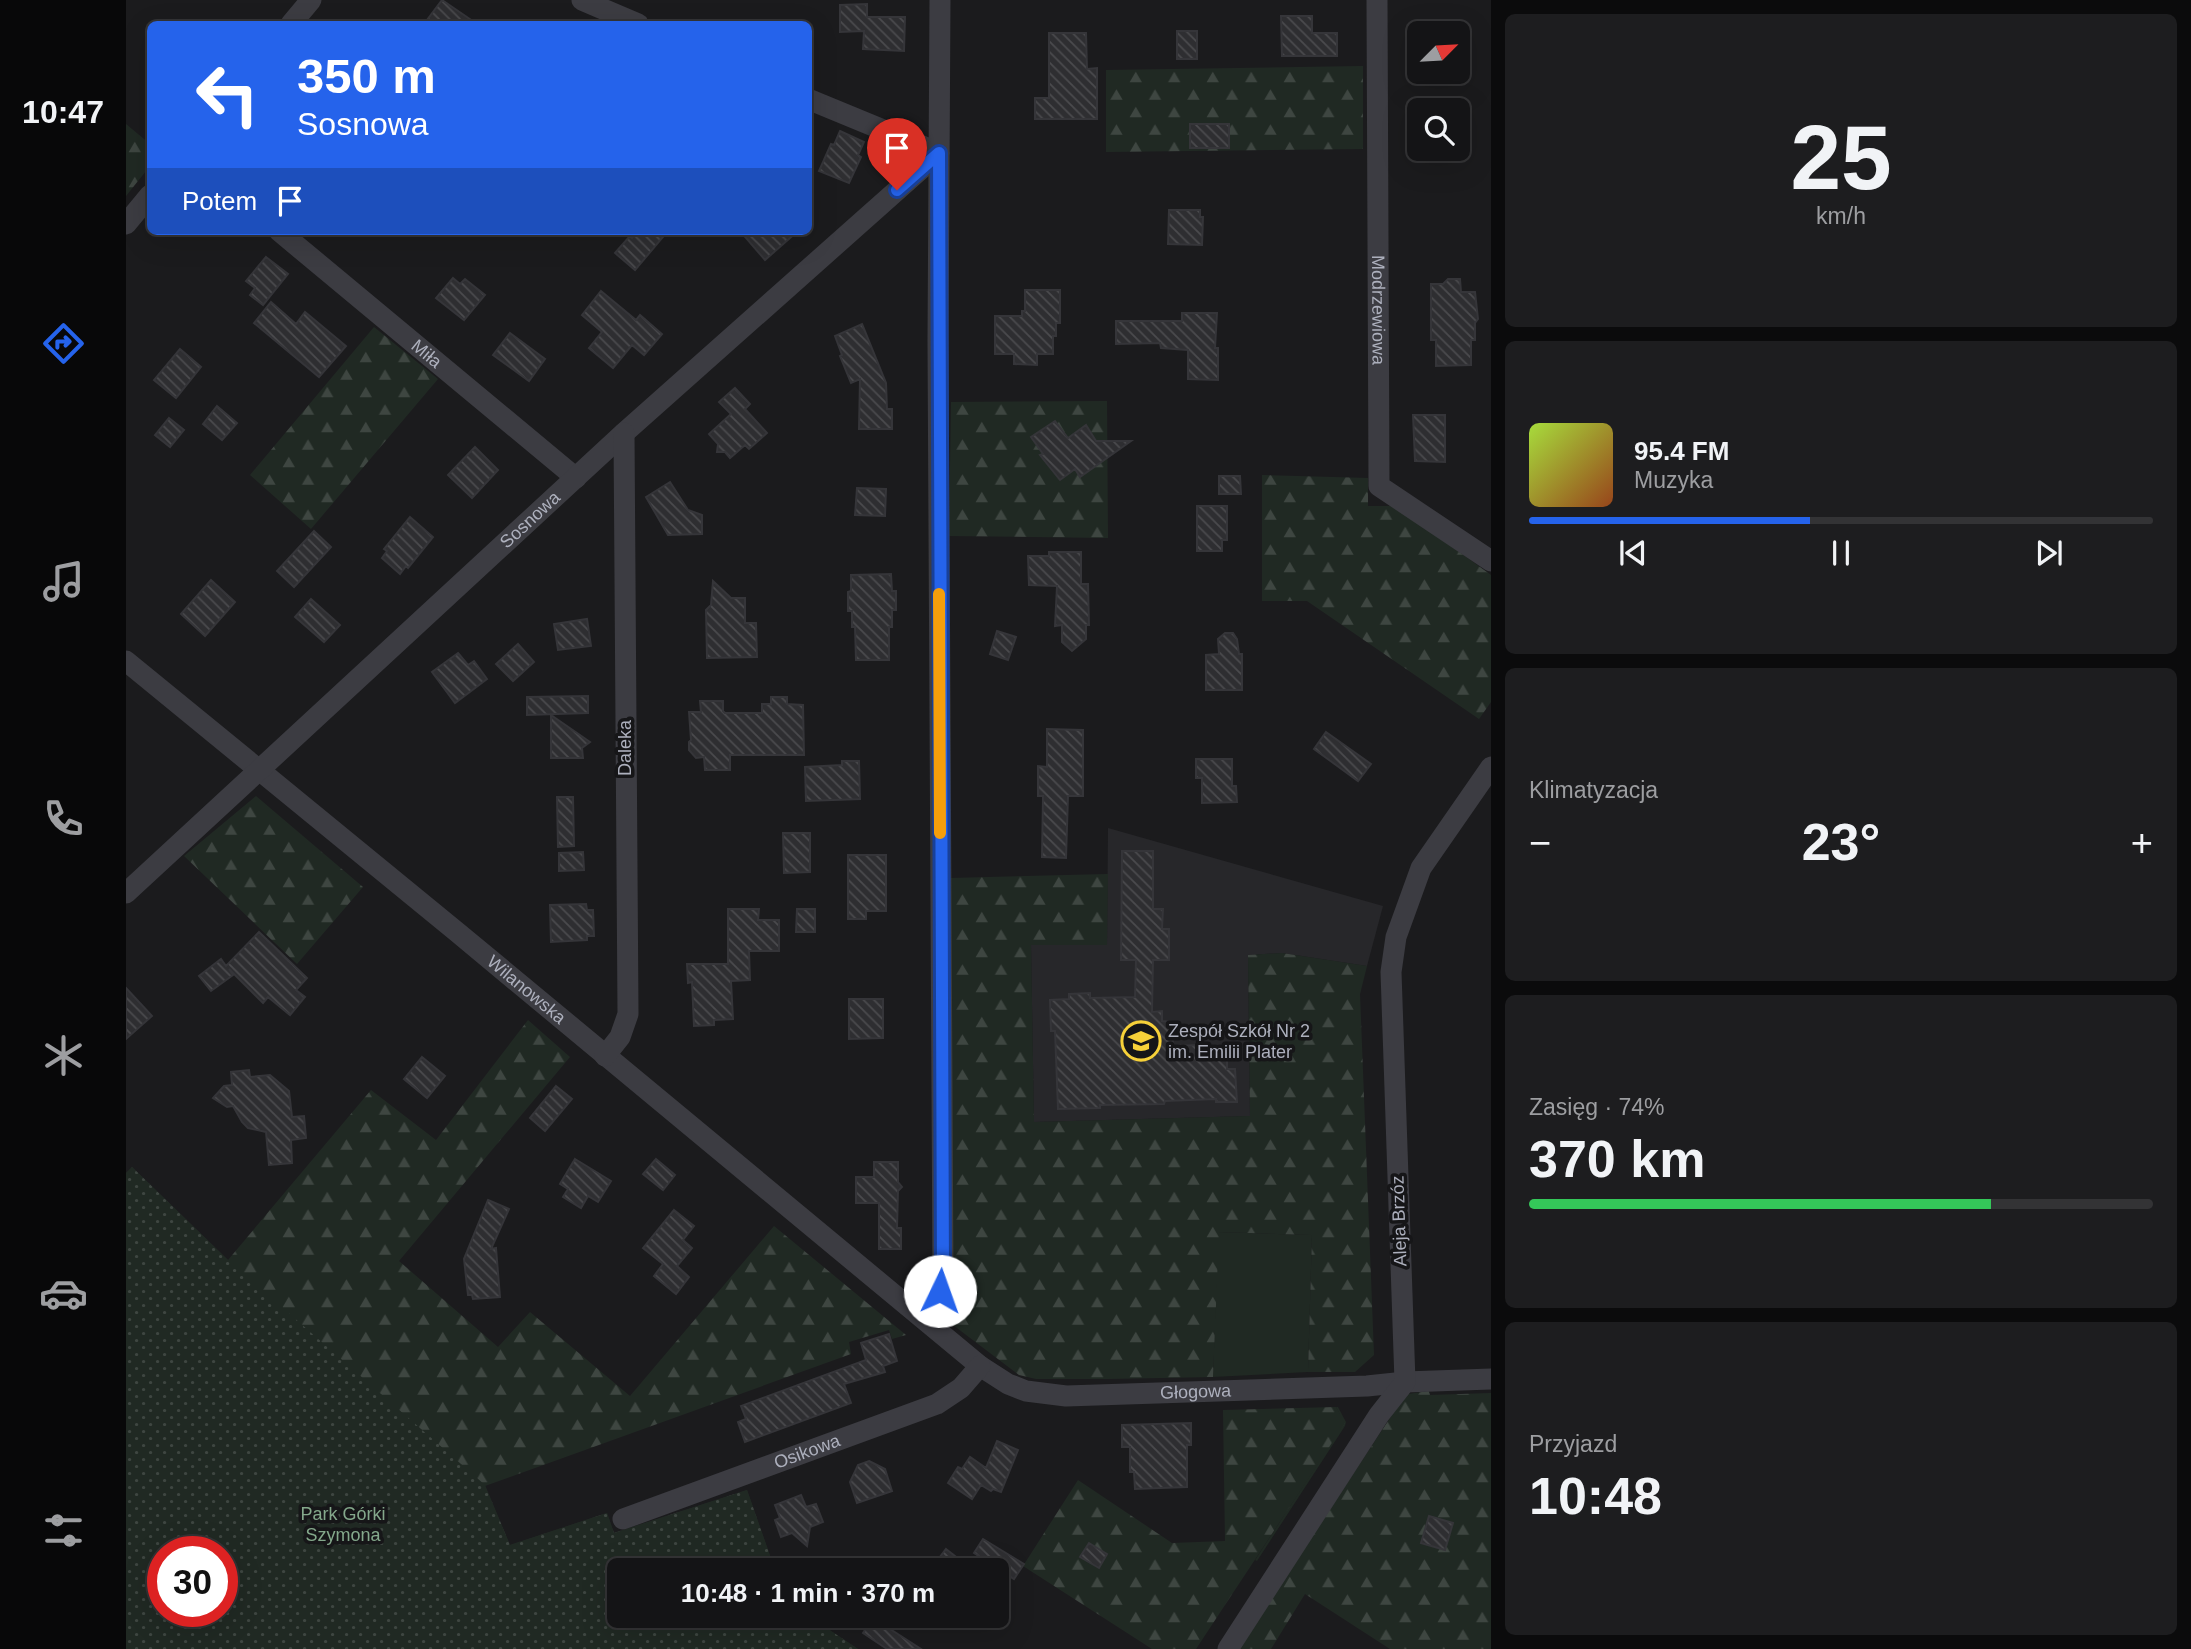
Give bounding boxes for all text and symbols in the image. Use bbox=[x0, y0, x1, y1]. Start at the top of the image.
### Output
north arrow bbox=[1407, 21, 1470, 84]
map controls bbox=[1407, 21, 1470, 161]
icon: left bbox=[182, 49, 273, 140]
text: 350 m bbox=[297, 49, 436, 103]
text: 10:47 bbox=[22, 94, 104, 130]
button: search bbox=[1407, 98, 1470, 161]
text: Sosnowa bbox=[297, 106, 429, 142]
text: 25 bbox=[1790, 107, 1892, 208]
pin bbox=[867, 118, 927, 190]
icon: arrive bbox=[878, 129, 916, 167]
icon: arrive bbox=[271, 182, 309, 220]
text: Potem bbox=[182, 186, 257, 216]
text: km/h bbox=[1816, 203, 1866, 229]
street label: Modrzewiowa bbox=[1368, 255, 1389, 366]
icon: directions bbox=[39, 319, 88, 368]
street label: Miła bbox=[408, 336, 446, 373]
text: 95.4 FM bbox=[1634, 436, 1729, 466]
text: Muzyka bbox=[1634, 467, 1713, 493]
street label: Sosnowa bbox=[496, 487, 565, 552]
icon: previous bbox=[1614, 534, 1652, 572]
icon: pause bbox=[1822, 534, 1860, 572]
icon: next bbox=[2030, 534, 2068, 572]
icon: music bbox=[39, 557, 88, 606]
street label: Daleka bbox=[615, 719, 635, 776]
text: Klimatyzacja bbox=[1529, 777, 1658, 803]
icon: phone bbox=[39, 794, 88, 843]
text: 23° bbox=[1802, 813, 1880, 871]
text: − bbox=[1529, 822, 1551, 864]
text: + bbox=[2131, 822, 2153, 864]
street label: Wilanowska bbox=[483, 951, 571, 1029]
school or university icon: Zespół Szkół Nr 2 im. Emilii Plater bbox=[1120, 1020, 1162, 1062]
place label: Zespół Szkół Nr 2 im. Emilii Plater bbox=[1168, 1021, 1310, 1062]
icon: climate bbox=[39, 1031, 88, 1080]
text: Zasięg · 74% bbox=[1529, 1094, 1665, 1120]
text: 370 km bbox=[1529, 1130, 1705, 1188]
street label: Aleja Brzóz bbox=[1387, 1175, 1411, 1267]
position arrow bbox=[903, 1254, 977, 1328]
icon: car bbox=[39, 1269, 88, 1318]
street label: Głogowa bbox=[1160, 1380, 1232, 1403]
street label: Osikowa bbox=[771, 1430, 844, 1473]
text: Przyjazd bbox=[1529, 1431, 1617, 1457]
text: 10:48 bbox=[1529, 1467, 1662, 1525]
park label: Park Górki Szymona bbox=[300, 1504, 386, 1545]
icon: filters bbox=[39, 1506, 88, 1555]
speed limit sign: 30 bbox=[147, 1536, 238, 1627]
text: 10:48 · 1 min · 370 m bbox=[681, 1578, 935, 1608]

